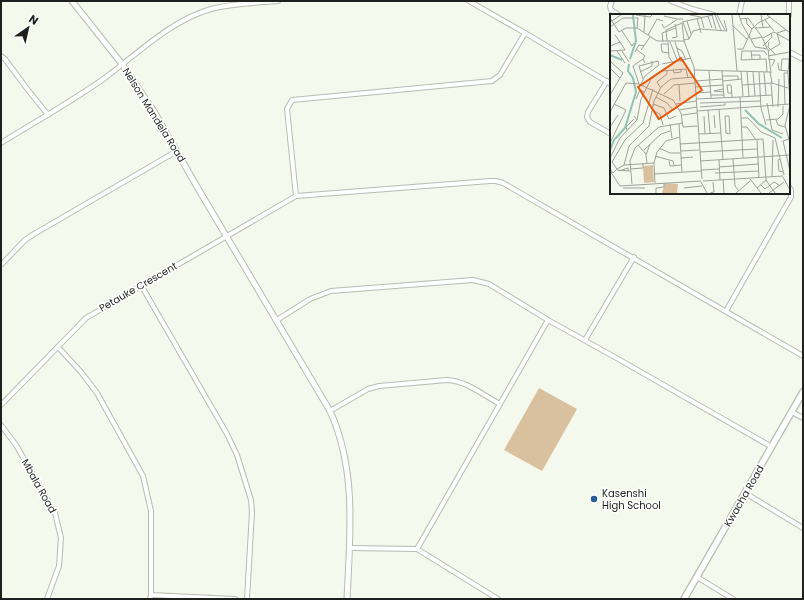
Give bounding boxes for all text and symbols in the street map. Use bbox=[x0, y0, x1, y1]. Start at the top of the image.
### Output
north arrow bbox=[8, 8, 48, 48]
text: N bbox=[26, 11, 41, 29]
inset map bbox=[610, 14, 790, 194]
street label: Nelson Mandela Road bbox=[119, 65, 189, 165]
street label: Petauke Crescent bbox=[96, 258, 180, 315]
street label: Mbala Road bbox=[18, 456, 60, 516]
street label: Kwacha Road bbox=[720, 462, 768, 530]
place label: Kasenshi High School bbox=[602, 486, 661, 513]
marker: Kasenshi High School bbox=[589, 494, 599, 504]

